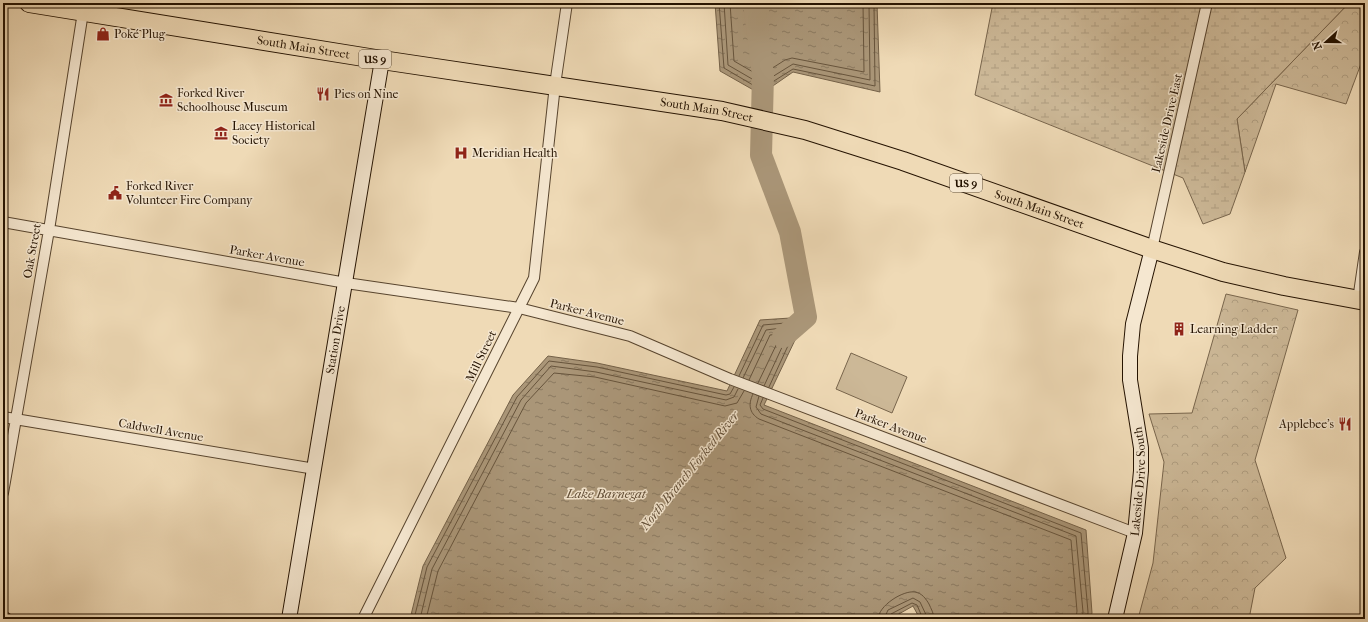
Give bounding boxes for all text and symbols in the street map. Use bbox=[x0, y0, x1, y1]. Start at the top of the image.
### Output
north arrow bbox=[1306, 22, 1346, 62]
shop icon: Poké Plug bbox=[95, 26, 111, 42]
place label: Poké Plug bbox=[114, 27, 166, 41]
street label: South Main Street bbox=[256, 33, 352, 62]
text: N bbox=[1309, 39, 1325, 52]
road number: US 9 bbox=[359, 50, 391, 68]
street label: Lakeside Drive East bbox=[1149, 71, 1185, 174]
place label: Forked River Schoolhouse Museum bbox=[177, 86, 288, 114]
restaurant icon: Pies on Nine bbox=[315, 86, 331, 102]
place label: Pies on Nine bbox=[334, 87, 399, 101]
museum icon: Forked River Schoolhouse Museum bbox=[158, 92, 174, 108]
street label: South Main Street bbox=[659, 95, 755, 125]
place label: Lacey Historical Society bbox=[232, 119, 316, 147]
museum icon: Lacey Historical Society bbox=[213, 125, 229, 141]
hospital icon: Meridian Health bbox=[453, 145, 469, 161]
place label: Meridian Health bbox=[472, 146, 558, 160]
road number: US 9 bbox=[950, 174, 982, 192]
place label: Forked River Volunteer Fire Company bbox=[125, 179, 253, 207]
public building icon: Forked River Volunteer Fire Company bbox=[107, 185, 123, 201]
street label: South Main Street bbox=[993, 187, 1087, 232]
street label: Oak Street bbox=[20, 222, 44, 280]
street label: Parker Avenue bbox=[228, 243, 306, 270]
street label: Parker Avenue bbox=[548, 296, 626, 328]
street label: Station Drive bbox=[323, 305, 348, 375]
building icon: Learning Ladder bbox=[1171, 321, 1187, 337]
place label: Learning Ladder bbox=[1190, 322, 1278, 336]
street label: Mill Street bbox=[463, 327, 500, 384]
street label: Parker Avenue bbox=[853, 406, 929, 446]
water label: North Branch Forked River bbox=[636, 407, 743, 533]
street label: Caldwell Avenue bbox=[118, 416, 205, 444]
restaurant icon: Applebee's bbox=[1337, 416, 1353, 432]
place label: Applebee's bbox=[1278, 417, 1335, 431]
street label: Lakeside Drive South bbox=[1128, 426, 1148, 537]
water label: Lake Barnegat bbox=[565, 486, 647, 501]

